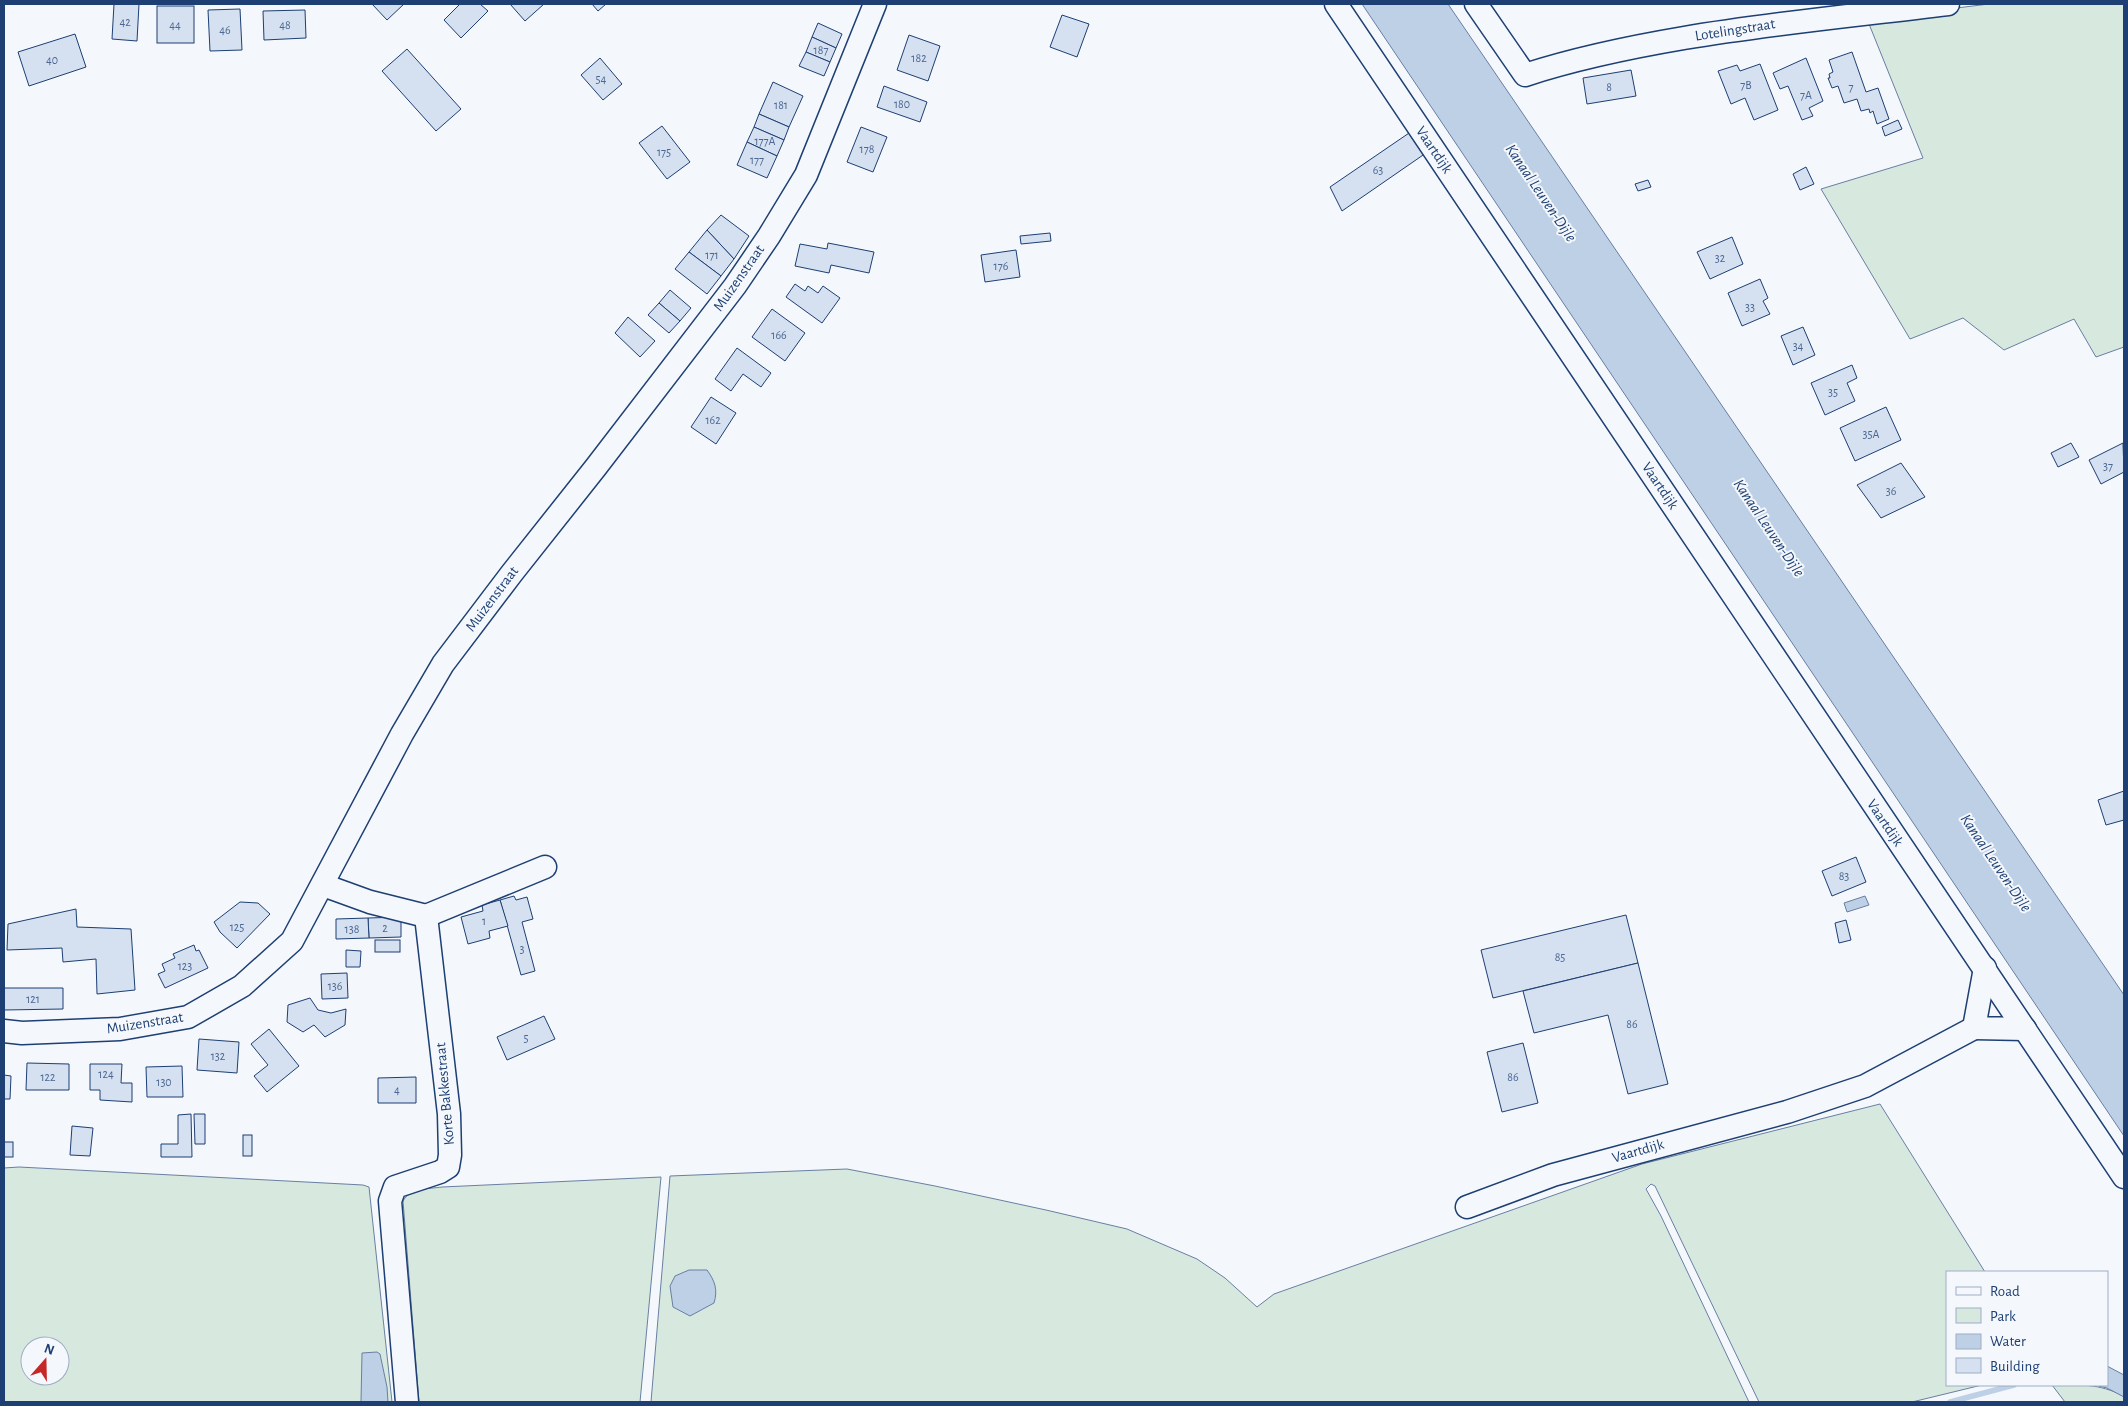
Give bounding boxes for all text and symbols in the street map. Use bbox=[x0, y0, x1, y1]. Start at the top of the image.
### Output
house number: 42 bbox=[119, 16, 131, 28]
street label: Lotelingstraat bbox=[1694, 16, 1776, 44]
house number: 44 bbox=[169, 19, 181, 31]
house number: 48 bbox=[279, 19, 291, 31]
house number: 46 bbox=[219, 24, 231, 36]
house number: 187 bbox=[814, 44, 828, 56]
house number: 182 bbox=[911, 52, 927, 64]
house number: 40 bbox=[46, 54, 58, 66]
house number: 54 bbox=[596, 73, 607, 85]
house number: 7B bbox=[1740, 79, 1752, 91]
house number: 8 bbox=[1606, 81, 1612, 93]
house number: 7 bbox=[1848, 81, 1854, 93]
house number: 7A bbox=[1800, 89, 1812, 101]
house number: 180 bbox=[894, 98, 910, 110]
house number: 181 bbox=[774, 99, 788, 111]
street label: Vaartdijk bbox=[1413, 124, 1455, 176]
house number: 177A bbox=[754, 135, 776, 147]
water label: Kanaal Leuven-Dijle bbox=[1502, 141, 1580, 245]
house number: 178 bbox=[860, 143, 875, 155]
house number: 175 bbox=[657, 146, 671, 158]
house number: 177 bbox=[750, 154, 764, 166]
house number: 63 bbox=[1373, 164, 1383, 176]
street label: Muizenstraat bbox=[711, 242, 767, 314]
house number: 171 bbox=[705, 249, 719, 261]
house number: 32 bbox=[1715, 252, 1726, 264]
house number: 176 bbox=[994, 260, 1009, 272]
house number: 33 bbox=[1745, 301, 1755, 313]
house number: 166 bbox=[771, 329, 787, 341]
house number: 34 bbox=[1793, 340, 1804, 352]
house number: 35 bbox=[1828, 386, 1838, 398]
house number: 162 bbox=[705, 414, 721, 426]
house number: 35A bbox=[1863, 428, 1880, 440]
street label: Vaartdijk bbox=[1639, 460, 1681, 512]
house number: 37 bbox=[2103, 460, 2113, 472]
water label: Kanaal Leuven-Dijle bbox=[1730, 476, 1808, 580]
house number: 36 bbox=[1886, 485, 1897, 497]
street label: Muizenstraat bbox=[463, 564, 521, 634]
street label: Vaartdijk bbox=[1864, 797, 1906, 849]
water label: Kanaal Leuven-Dijle bbox=[1957, 811, 2035, 915]
house number: 83 bbox=[1839, 870, 1849, 882]
house number: 1 bbox=[482, 915, 486, 927]
house number: 125 bbox=[230, 921, 244, 933]
house number: 2 bbox=[382, 922, 388, 934]
house number: 138 bbox=[345, 923, 360, 935]
house number: 3 bbox=[520, 943, 525, 955]
house number: 85 bbox=[1555, 951, 1565, 963]
house number: 123 bbox=[178, 960, 192, 972]
house number: 136 bbox=[328, 980, 343, 992]
house number: 121 bbox=[26, 993, 40, 1005]
street label: Muizenstraat bbox=[106, 1010, 184, 1036]
house number: 86 bbox=[1626, 1018, 1638, 1030]
house number: 5 bbox=[523, 1032, 529, 1044]
street label: Korte Bakkestraat bbox=[433, 1042, 457, 1146]
house number: 132 bbox=[211, 1050, 226, 1062]
house number: 124 bbox=[98, 1068, 114, 1080]
house number: 122 bbox=[40, 1071, 56, 1083]
house number: 86 bbox=[1507, 1071, 1519, 1083]
house number: 130 bbox=[156, 1076, 172, 1088]
house number: 4 bbox=[394, 1084, 400, 1096]
street label: Vaartdijk bbox=[1610, 1136, 1666, 1166]
legend bbox=[1946, 1271, 2108, 1386]
text: Road bbox=[1990, 1284, 2020, 1299]
text: Park bbox=[1990, 1309, 2016, 1324]
text: Water bbox=[1990, 1334, 2026, 1349]
north arrow bbox=[20, 1336, 70, 1386]
text: N bbox=[42, 1341, 56, 1358]
text: Building bbox=[1990, 1359, 2040, 1374]

